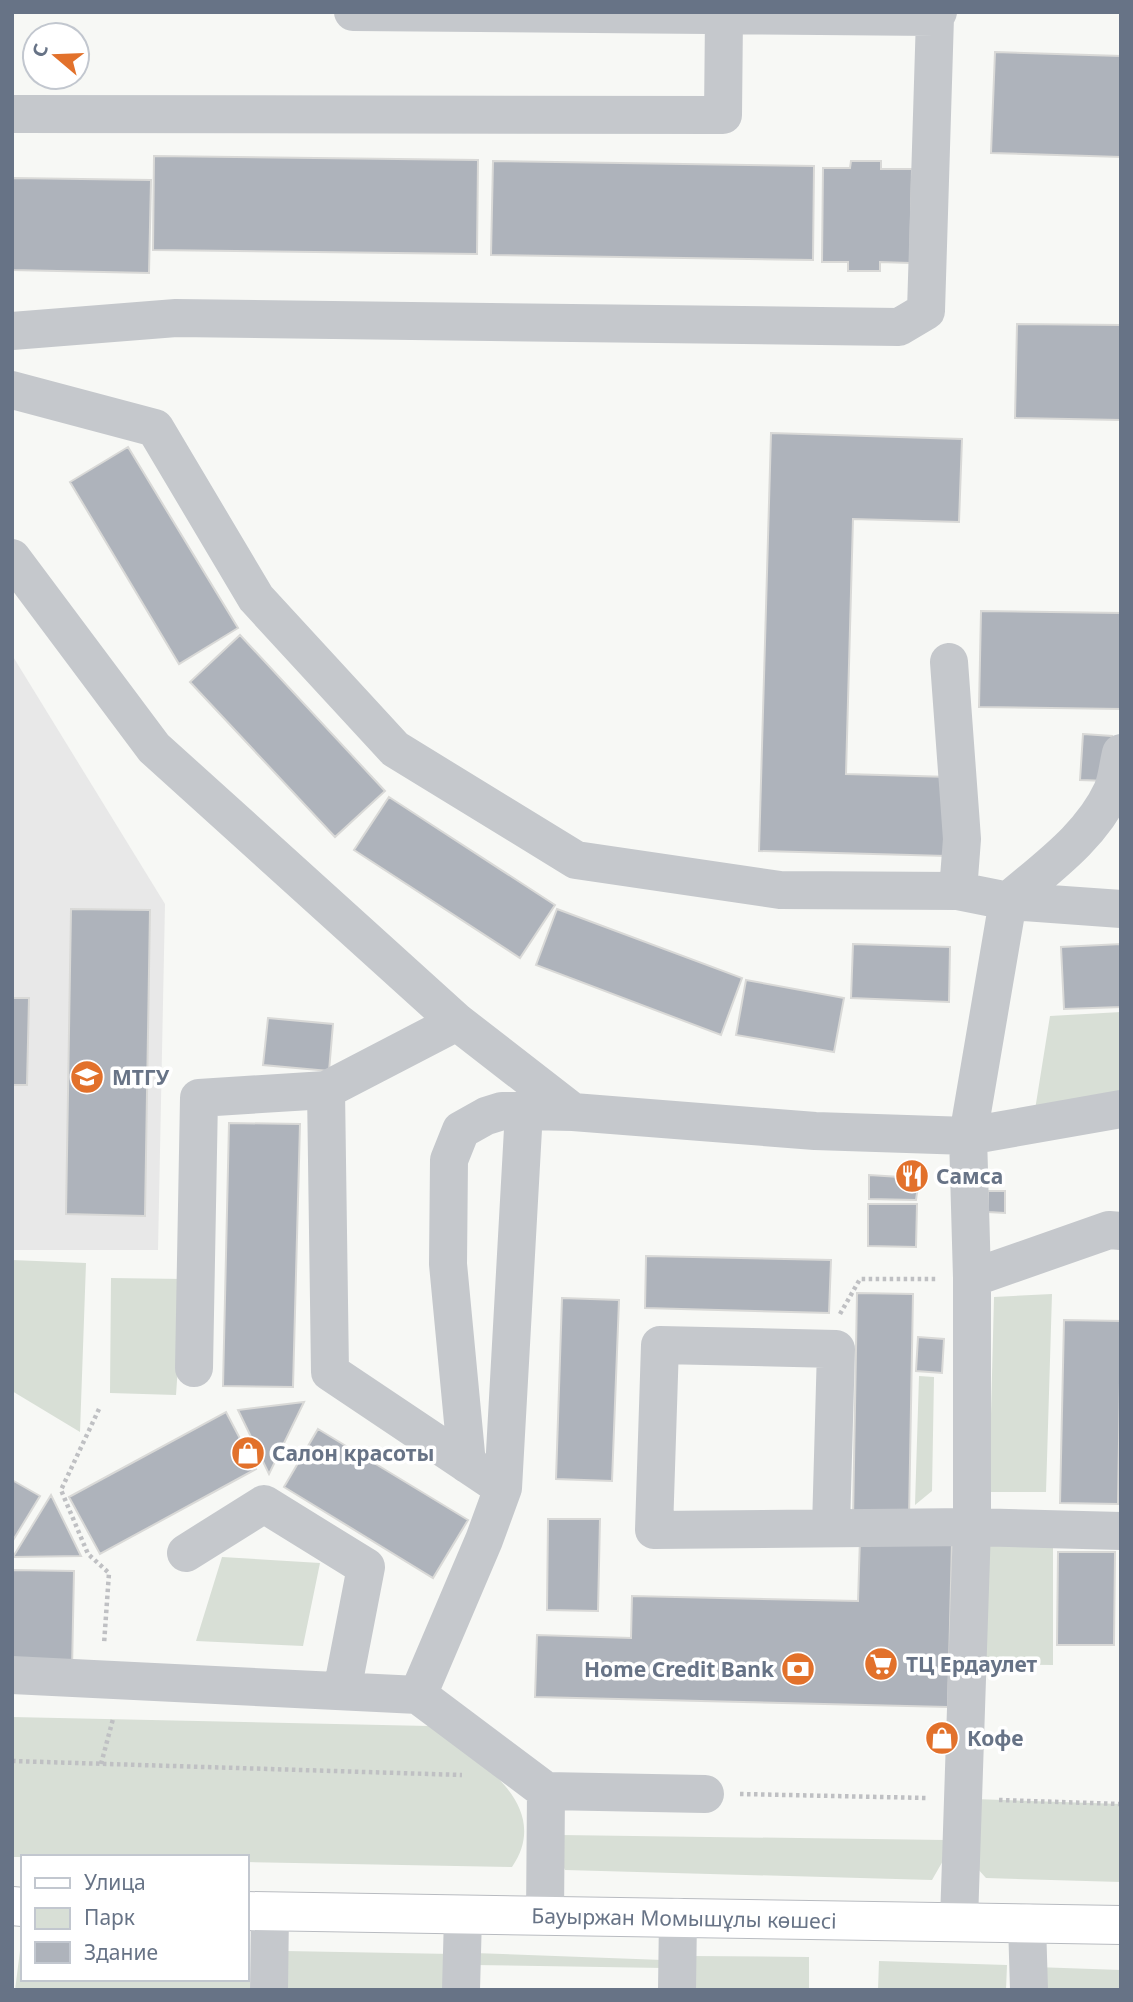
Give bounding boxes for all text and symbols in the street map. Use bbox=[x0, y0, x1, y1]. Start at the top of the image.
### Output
north arrow bbox=[21, 21, 91, 91]
text: С bbox=[26, 40, 54, 60]
school or university icon: МТГУ bbox=[68, 1058, 106, 1096]
place label: МТГУ bbox=[112, 1063, 170, 1091]
restaurant icon: Самса bbox=[893, 1157, 931, 1195]
place label: Самса bbox=[936, 1162, 1003, 1190]
shop icon: Салон красоты bbox=[229, 1434, 267, 1472]
place label: Салон красоты bbox=[272, 1439, 434, 1467]
supermarket icon: ТЦ Ердаулет bbox=[862, 1645, 900, 1683]
bank icon: Home Credit Bank bbox=[779, 1650, 817, 1688]
place label: ТЦ Ердаулет bbox=[906, 1650, 1038, 1678]
place label: Home Credit Bank bbox=[584, 1655, 775, 1683]
shop icon: Кофе bbox=[923, 1719, 961, 1757]
place label: Кофе bbox=[967, 1724, 1023, 1752]
legend bbox=[21, 1855, 248, 1981]
text: Улица bbox=[84, 1868, 146, 1896]
street label: Бауыржан Момышұлы көшесі bbox=[531, 1901, 837, 1935]
text: Парк bbox=[84, 1903, 135, 1931]
text: Здание bbox=[84, 1938, 158, 1966]

